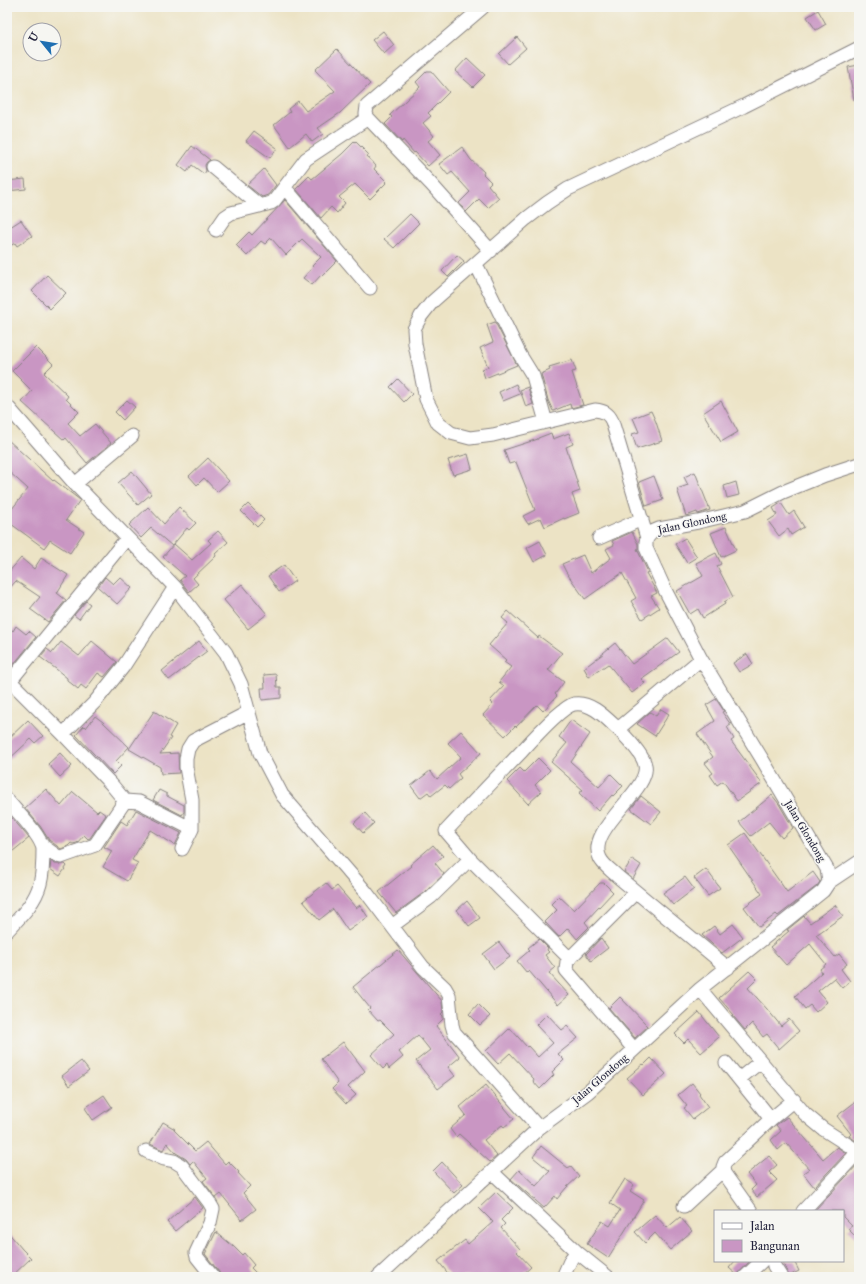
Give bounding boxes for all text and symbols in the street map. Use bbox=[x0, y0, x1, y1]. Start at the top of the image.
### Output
north arrow bbox=[22, 22, 62, 62]
text: U bbox=[26, 30, 42, 44]
street label: Jalan Glondong bbox=[656, 509, 728, 538]
street label: Jalan Glondong bbox=[780, 797, 829, 865]
street label: Jalan Glondong bbox=[569, 1051, 632, 1108]
legend bbox=[714, 1210, 844, 1262]
text: Jalan bbox=[748, 1219, 775, 1234]
text: Bangunan bbox=[750, 1239, 800, 1254]

